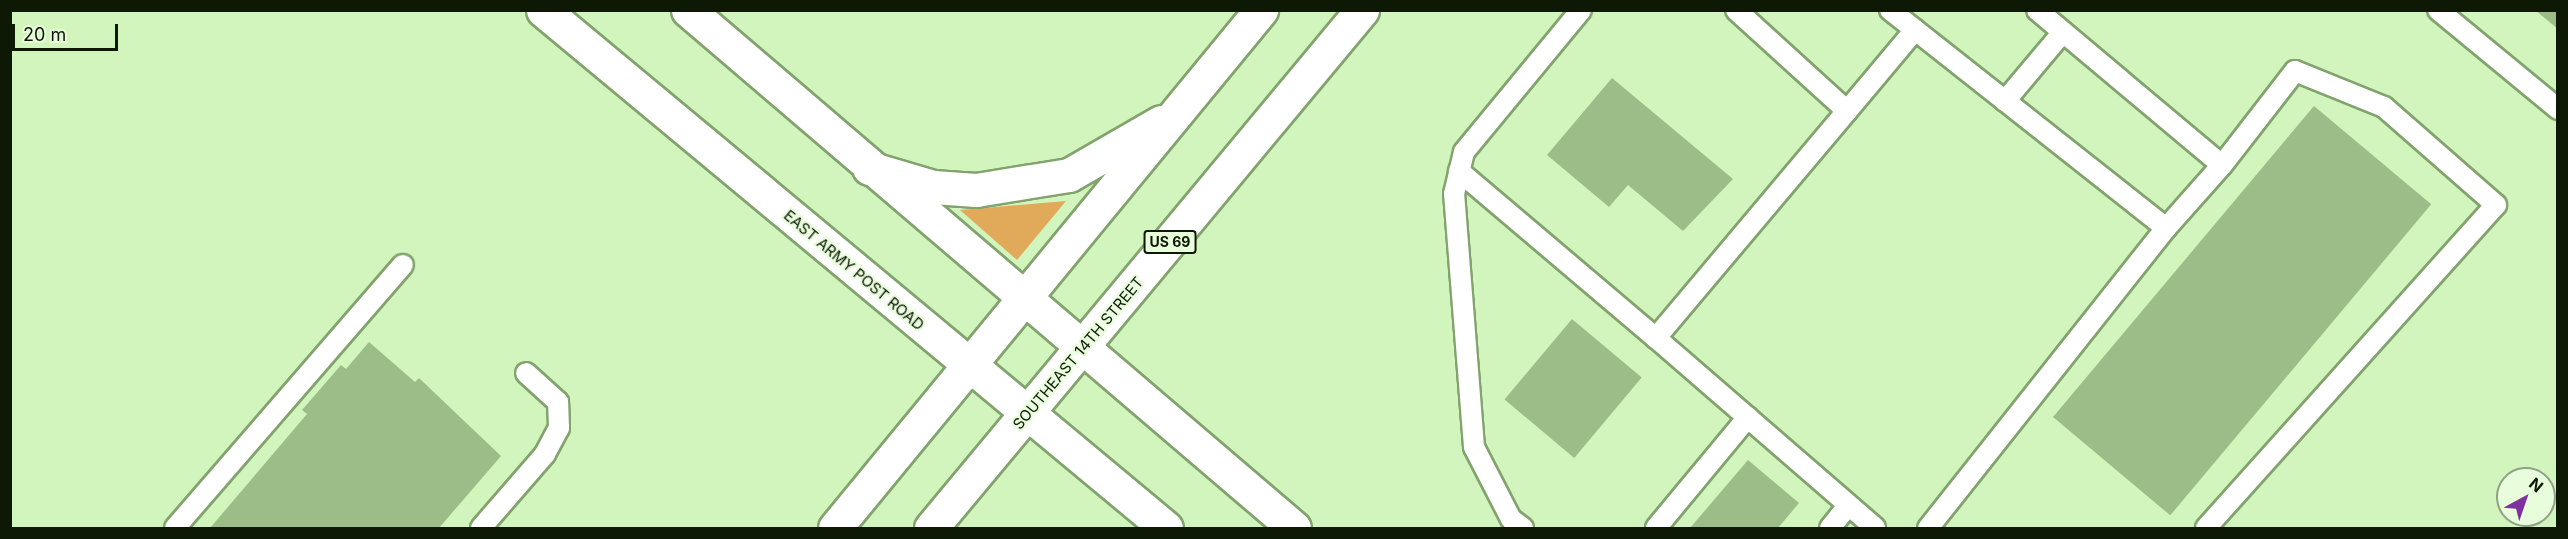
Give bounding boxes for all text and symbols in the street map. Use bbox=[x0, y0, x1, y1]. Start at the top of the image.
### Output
scale bar bbox=[15, 12, 122, 50]
text: 20 m bbox=[23, 24, 66, 45]
street label: EAST ARMY POST ROAD bbox=[780, 206, 928, 334]
road number: US 69 bbox=[1143, 231, 1197, 253]
street label: SOUTHEAST 14TH STREET bbox=[1009, 273, 1147, 433]
north arrow bbox=[2496, 467, 2556, 527]
text: N bbox=[2525, 473, 2547, 496]

